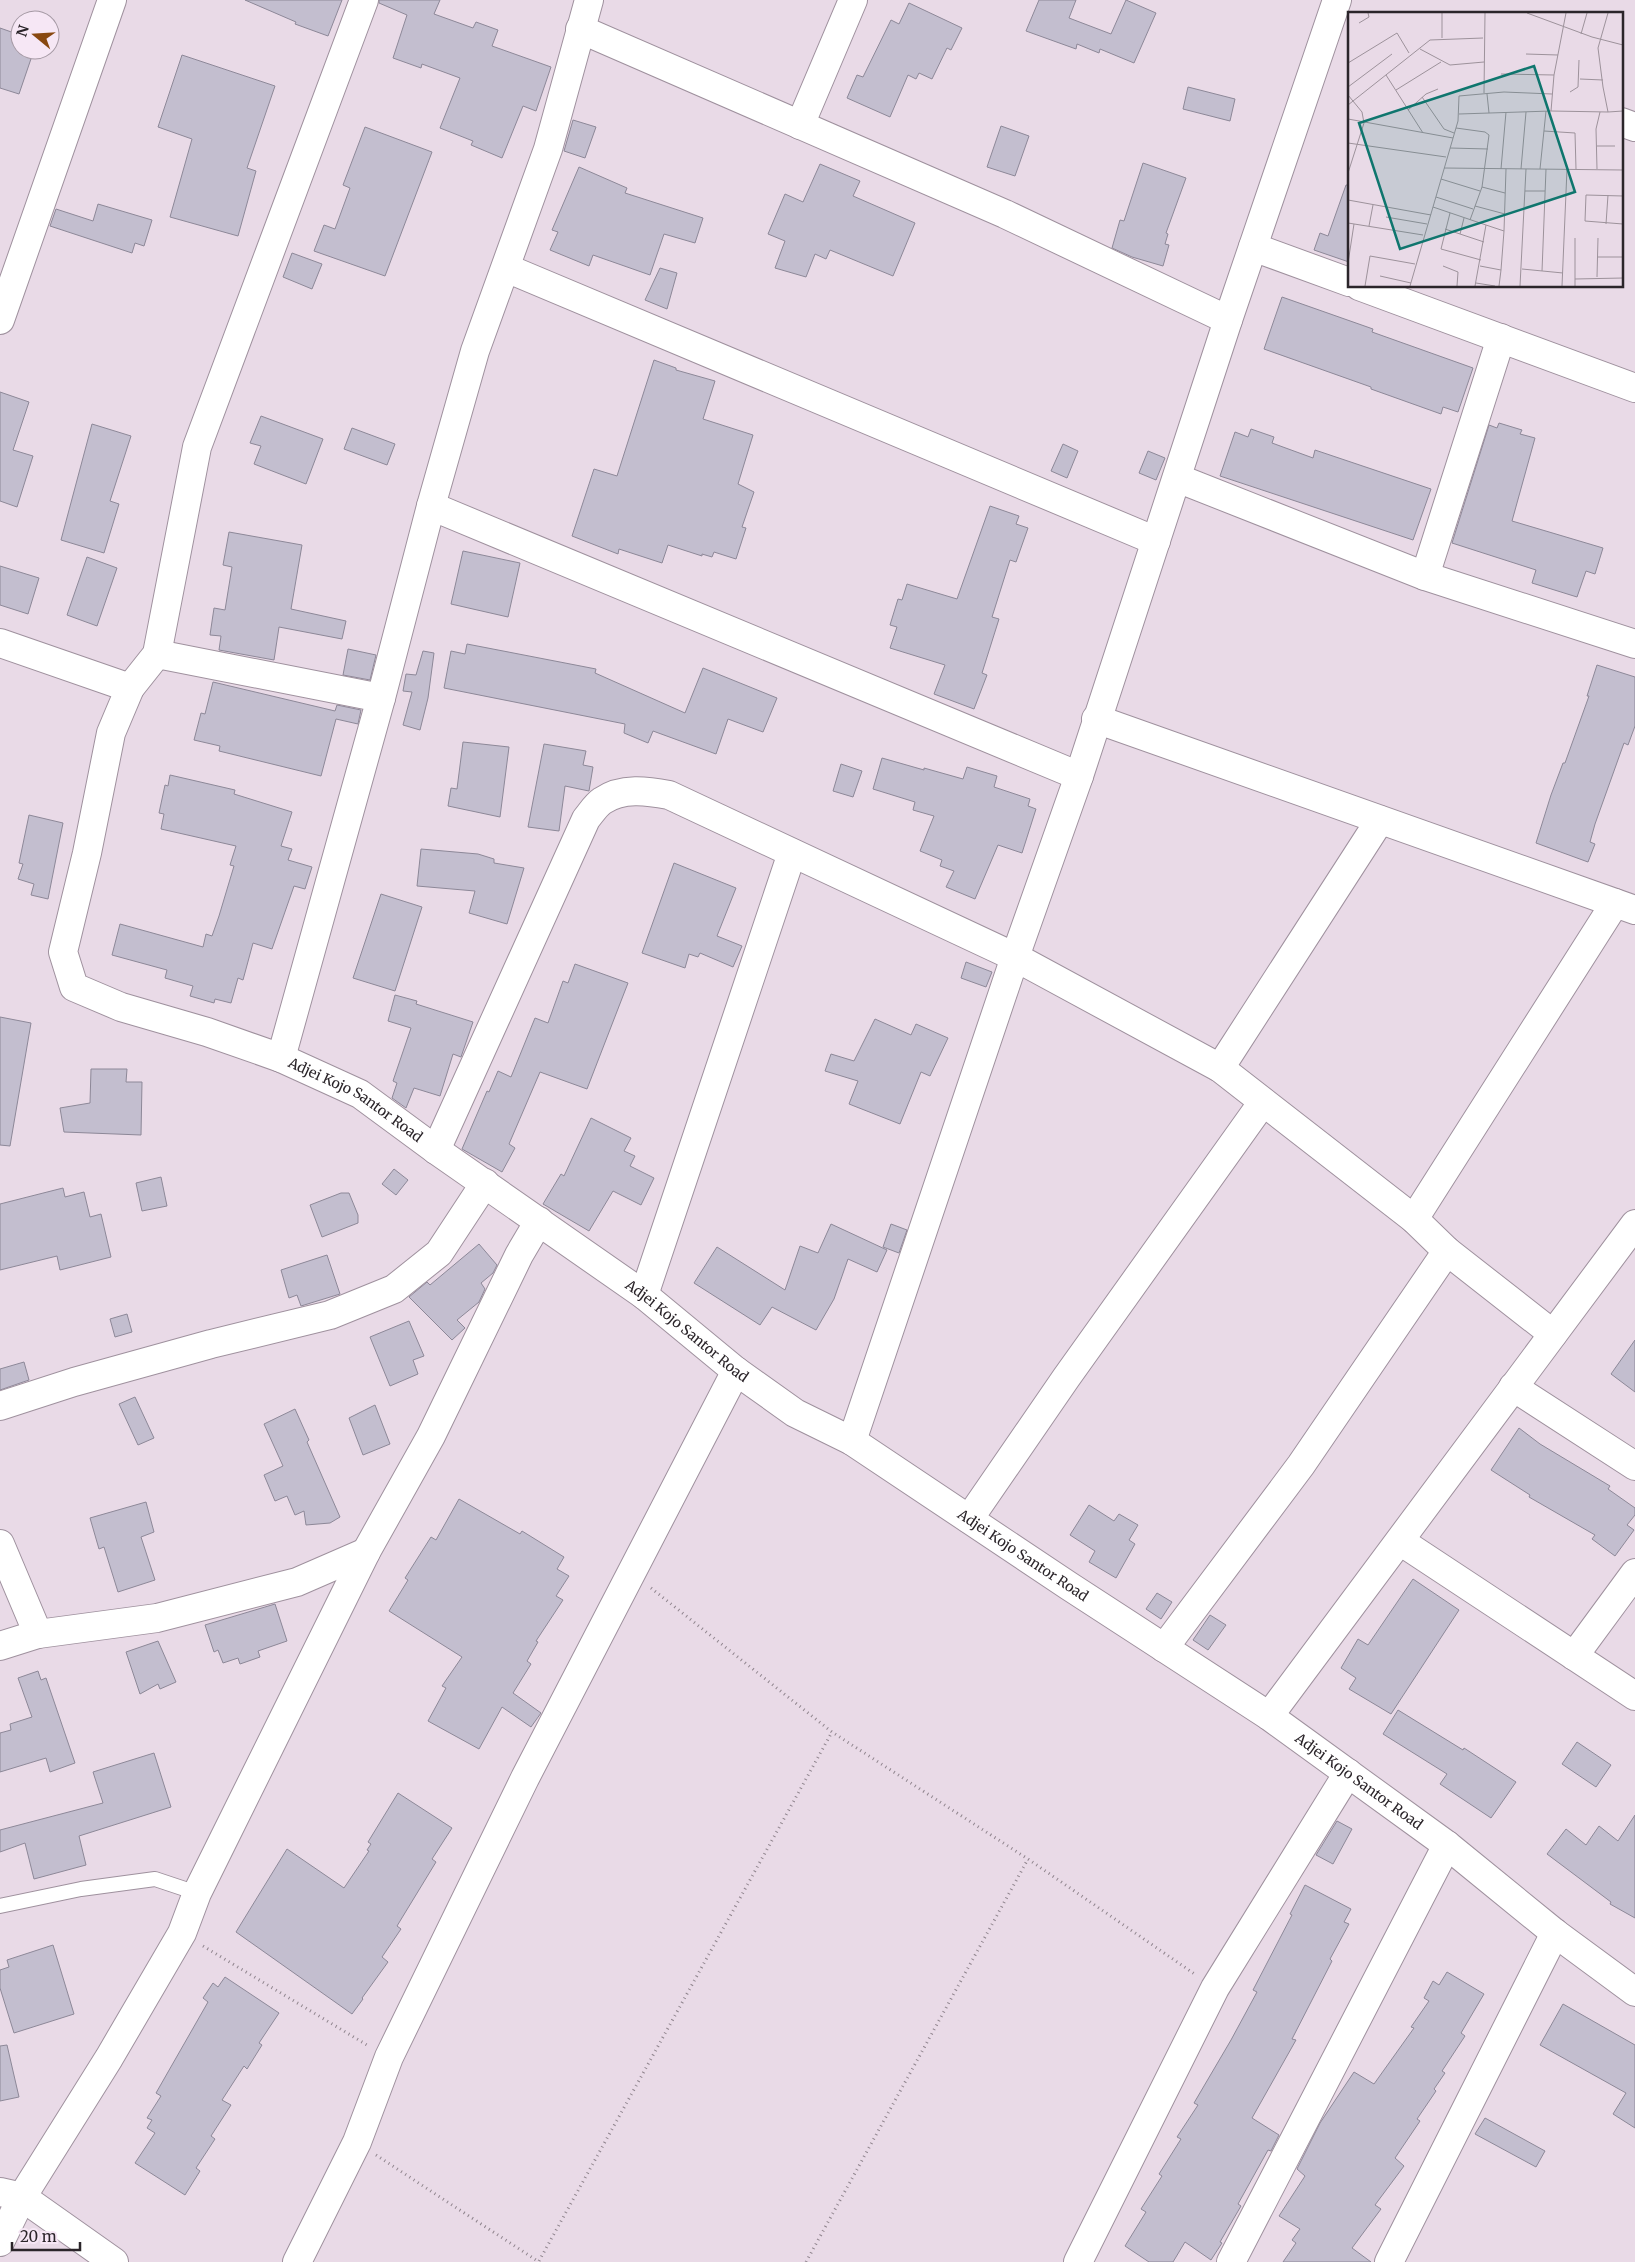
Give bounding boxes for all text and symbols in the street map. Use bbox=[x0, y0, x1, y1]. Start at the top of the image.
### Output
north arrow bbox=[10, 10, 60, 60]
inset map bbox=[1348, 12, 1622, 288]
text: N bbox=[12, 23, 33, 39]
street label: Adjei Kojo Santor Road bbox=[285, 1053, 427, 1146]
street label: Adjei Kojo Santor Road bbox=[621, 1275, 752, 1386]
street label: Adjei Kojo Santor Road bbox=[953, 1505, 1092, 1605]
street label: Adjei Kojo Santor Road bbox=[1291, 1728, 1427, 1834]
scale bar bbox=[12, 2220, 80, 2252]
text: 20 m bbox=[20, 2227, 57, 2246]

